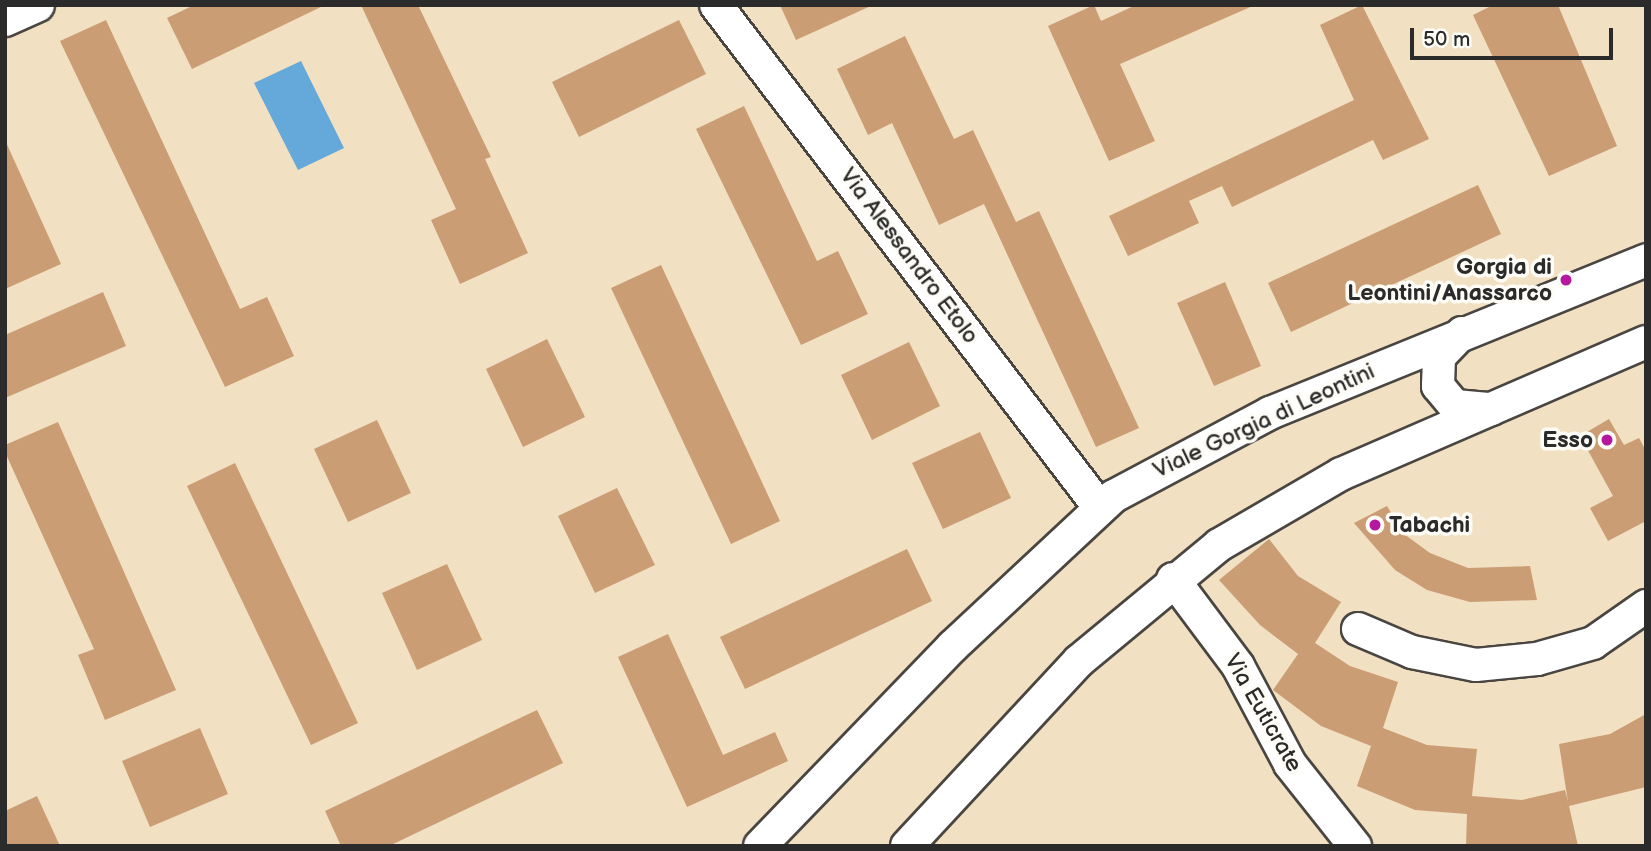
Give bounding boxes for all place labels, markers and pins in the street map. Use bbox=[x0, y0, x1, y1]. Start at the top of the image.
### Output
place label: Gorgia di Leontini/Anassarco bbox=[1347, 253, 1552, 307]
marker: Gorgia di Leontini/Anassarco bbox=[1558, 272, 1574, 288]
place label: Esso bbox=[1542, 426, 1593, 454]
marker: Esso bbox=[1599, 432, 1615, 448]
place label: Tabachi bbox=[1389, 511, 1470, 539]
marker: Tabachi bbox=[1367, 517, 1383, 533]

